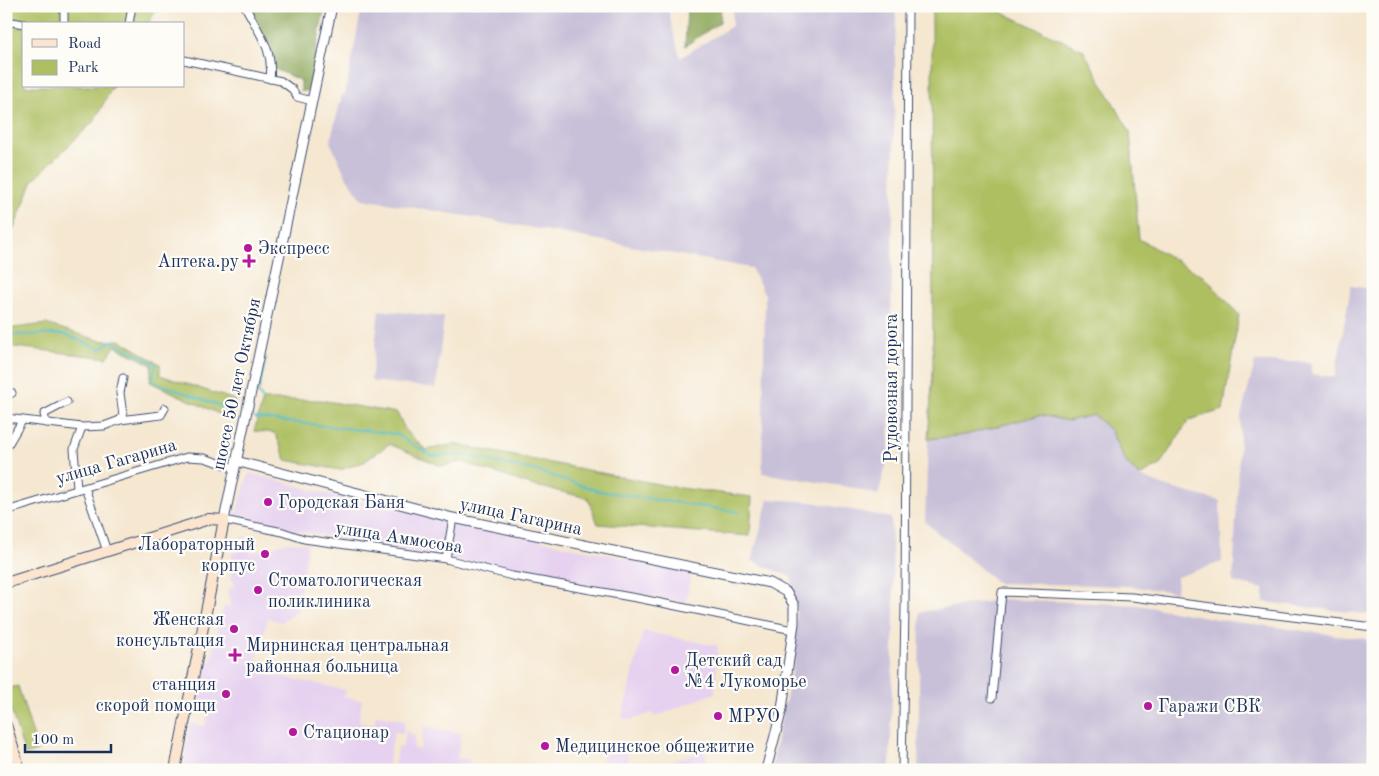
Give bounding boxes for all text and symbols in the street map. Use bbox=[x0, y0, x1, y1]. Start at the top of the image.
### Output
legend bbox=[22, 22, 185, 88]
text: Road bbox=[68, 37, 102, 52]
text: Park bbox=[68, 61, 99, 76]
place label: Экспресс bbox=[258, 240, 330, 258]
marker: Экспресс bbox=[242, 242, 254, 254]
place label: Аптека.ру bbox=[157, 253, 239, 271]
marker: Аптека.ру bbox=[243, 255, 255, 267]
street label: шоссе 50 лет Октября bbox=[210, 296, 264, 472]
street label: Рудовозная дорога bbox=[883, 313, 901, 463]
street label: улица Гагарина bbox=[54, 436, 179, 488]
place label: Городская Баня bbox=[278, 494, 405, 512]
street label: улица Гагарина bbox=[458, 495, 584, 539]
marker: Городская Баня bbox=[262, 496, 274, 508]
street label: улица Аммосова bbox=[334, 519, 464, 557]
place label: Лабораторный корпус bbox=[138, 536, 255, 575]
marker: Лабораторный корпус bbox=[259, 548, 271, 560]
place label: Стоматологическая поликлиника bbox=[268, 572, 422, 611]
marker: Стоматологическая поликлиника bbox=[252, 584, 264, 596]
place label: Женская консультация bbox=[116, 611, 224, 650]
marker: Женская консультация bbox=[228, 623, 240, 635]
place label: Мирнинская центральная районная больница bbox=[246, 637, 449, 676]
marker: Мирнинская центральная районная больница bbox=[228, 648, 242, 662]
place label: Детский сад №4 Лукоморье bbox=[685, 652, 807, 691]
marker: Детский сад №4 Лукоморье bbox=[669, 664, 681, 676]
place label: станция скорой помощи bbox=[96, 676, 216, 715]
marker: станция скорой помощи bbox=[220, 688, 232, 700]
place label: Гаражи СВК bbox=[1158, 698, 1261, 716]
marker: Гаражи СВК bbox=[1142, 700, 1154, 712]
place label: МРУО bbox=[728, 708, 780, 726]
marker: МРУО bbox=[712, 710, 724, 722]
scale bar bbox=[25, 721, 111, 753]
place label: Стационар bbox=[303, 724, 389, 742]
marker: Стационар bbox=[287, 726, 299, 738]
text: 100 m bbox=[32, 733, 74, 748]
place label: Медицинское общежитие bbox=[555, 738, 754, 756]
marker: Медицинское общежитие bbox=[539, 740, 551, 752]

